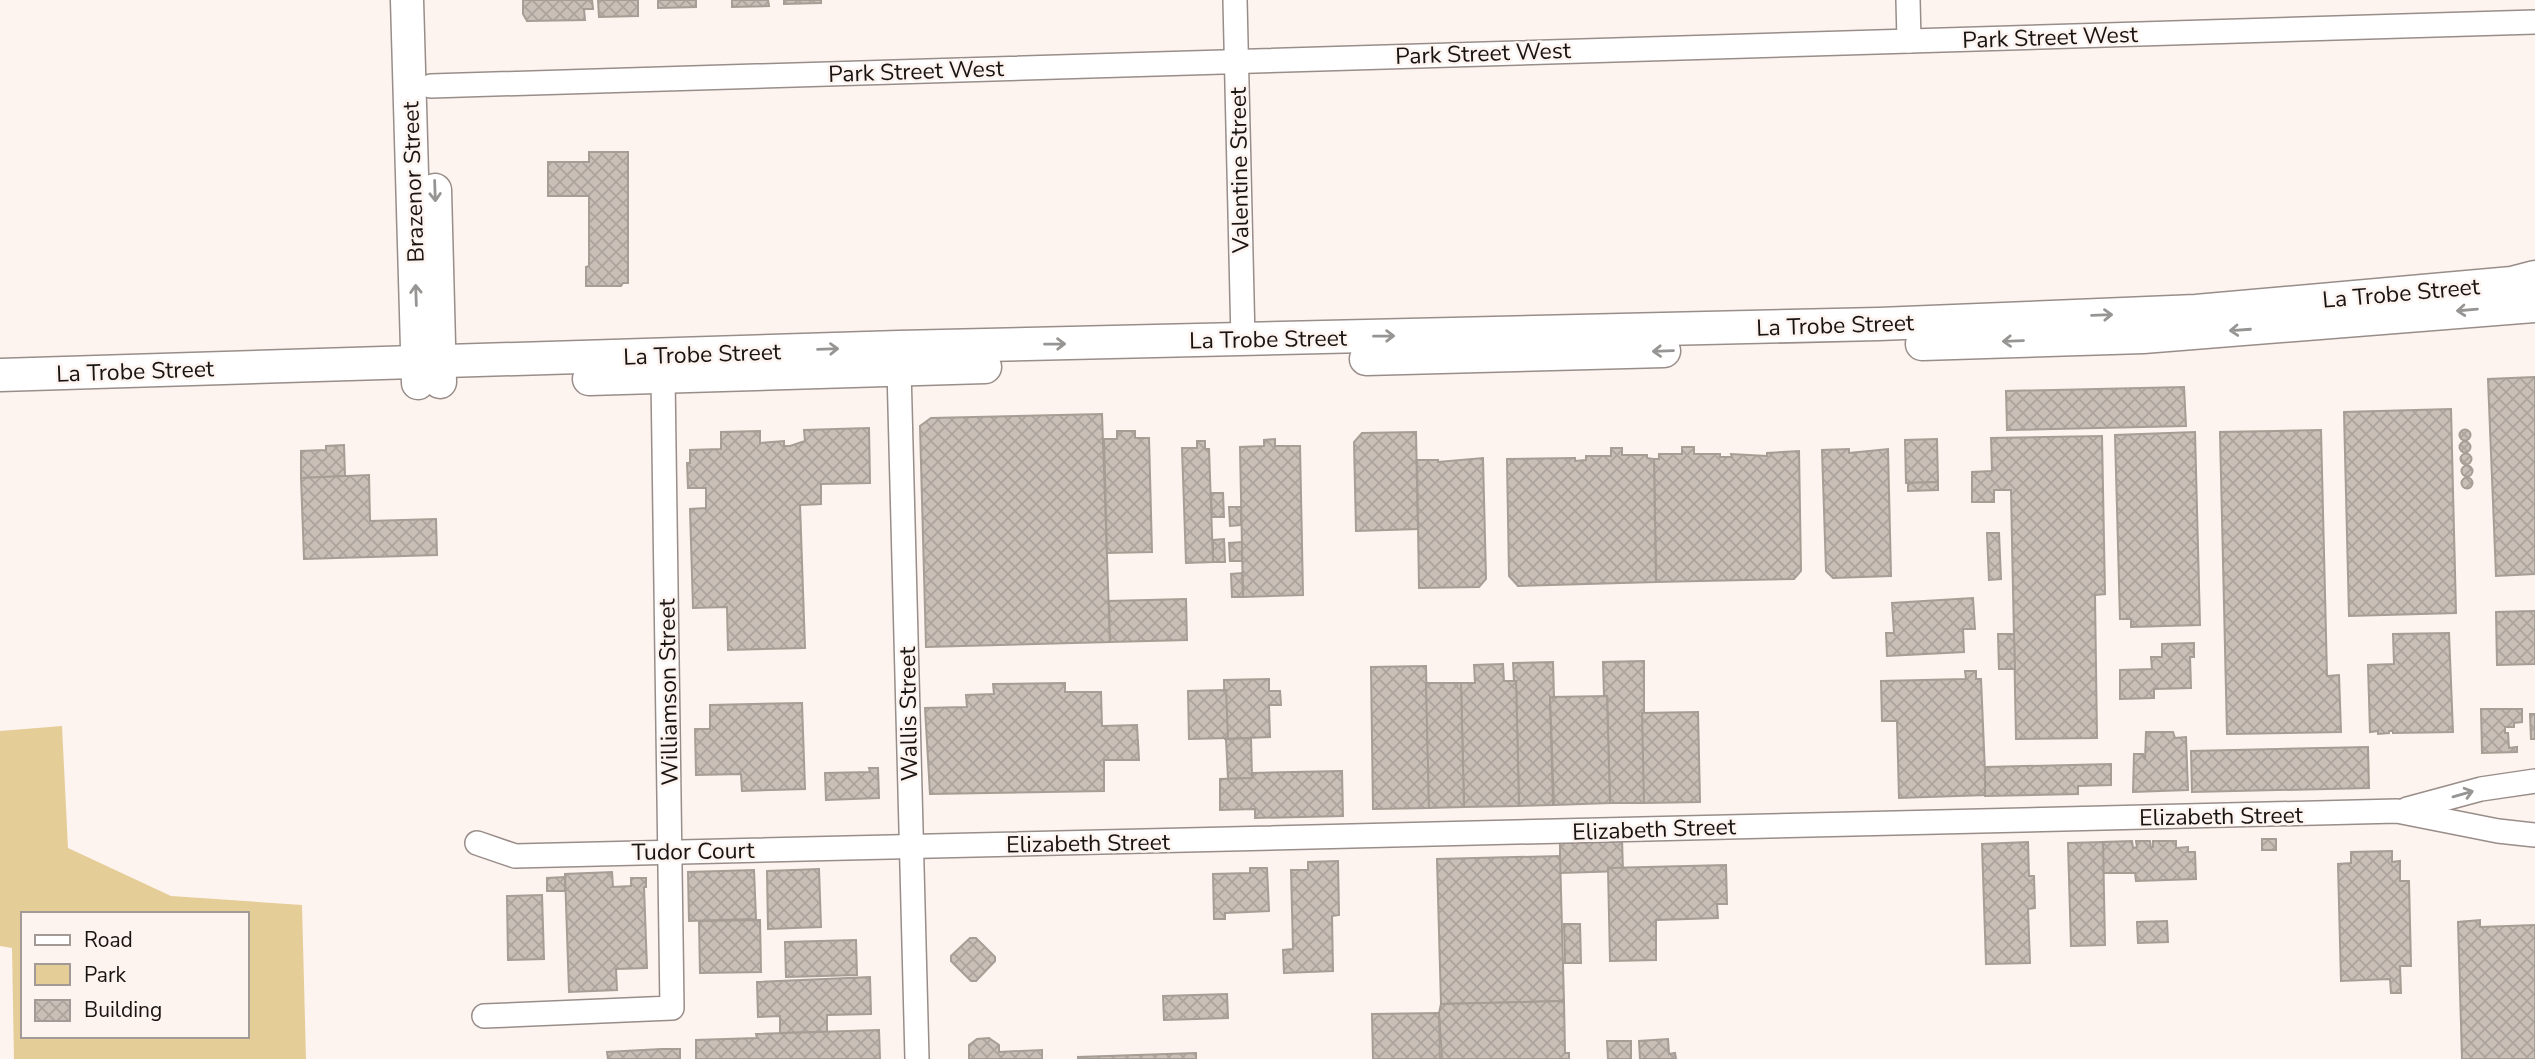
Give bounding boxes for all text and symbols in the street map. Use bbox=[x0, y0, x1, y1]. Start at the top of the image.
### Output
street label: Park Street West bbox=[1962, 19, 2139, 56]
street label: Park Street West bbox=[1395, 35, 1572, 72]
street label: Park Street West bbox=[828, 53, 1005, 90]
street label: Valentine Street bbox=[1223, 86, 1256, 254]
street label: Brazenor Street bbox=[395, 100, 432, 263]
one-way arrow bbox=[428, 179, 441, 202]
street label: La Trobe Street bbox=[2321, 271, 2482, 316]
one-way arrow bbox=[409, 284, 422, 307]
one-way arrow bbox=[2456, 304, 2479, 317]
street label: La Trobe Street bbox=[1756, 307, 1915, 344]
one-way arrow bbox=[2090, 308, 2113, 321]
street label: La Trobe Street bbox=[1189, 323, 1348, 356]
one-way arrow bbox=[2230, 324, 2252, 337]
one-way arrow bbox=[1373, 330, 1396, 343]
one-way arrow bbox=[2002, 334, 2025, 347]
street label: La Trobe Street bbox=[623, 336, 782, 373]
one-way arrow bbox=[1043, 337, 1066, 351]
one-way arrow bbox=[816, 343, 839, 356]
one-way arrow bbox=[1652, 345, 1675, 358]
street label: La Trobe Street bbox=[56, 353, 215, 390]
street label: Williamson Street bbox=[651, 597, 686, 786]
street label: Wallis Street bbox=[892, 645, 925, 782]
one-way arrow bbox=[2452, 787, 2474, 800]
street label: Elizabeth Street bbox=[2139, 800, 2304, 833]
street label: Elizabeth Street bbox=[1572, 811, 1737, 848]
street label: Elizabeth Street bbox=[1006, 827, 1171, 860]
street label: Tudor Court bbox=[631, 835, 756, 868]
legend bbox=[21, 912, 248, 1038]
text: Road bbox=[84, 926, 133, 954]
text: Park bbox=[84, 961, 126, 989]
text: Building bbox=[84, 996, 162, 1024]

